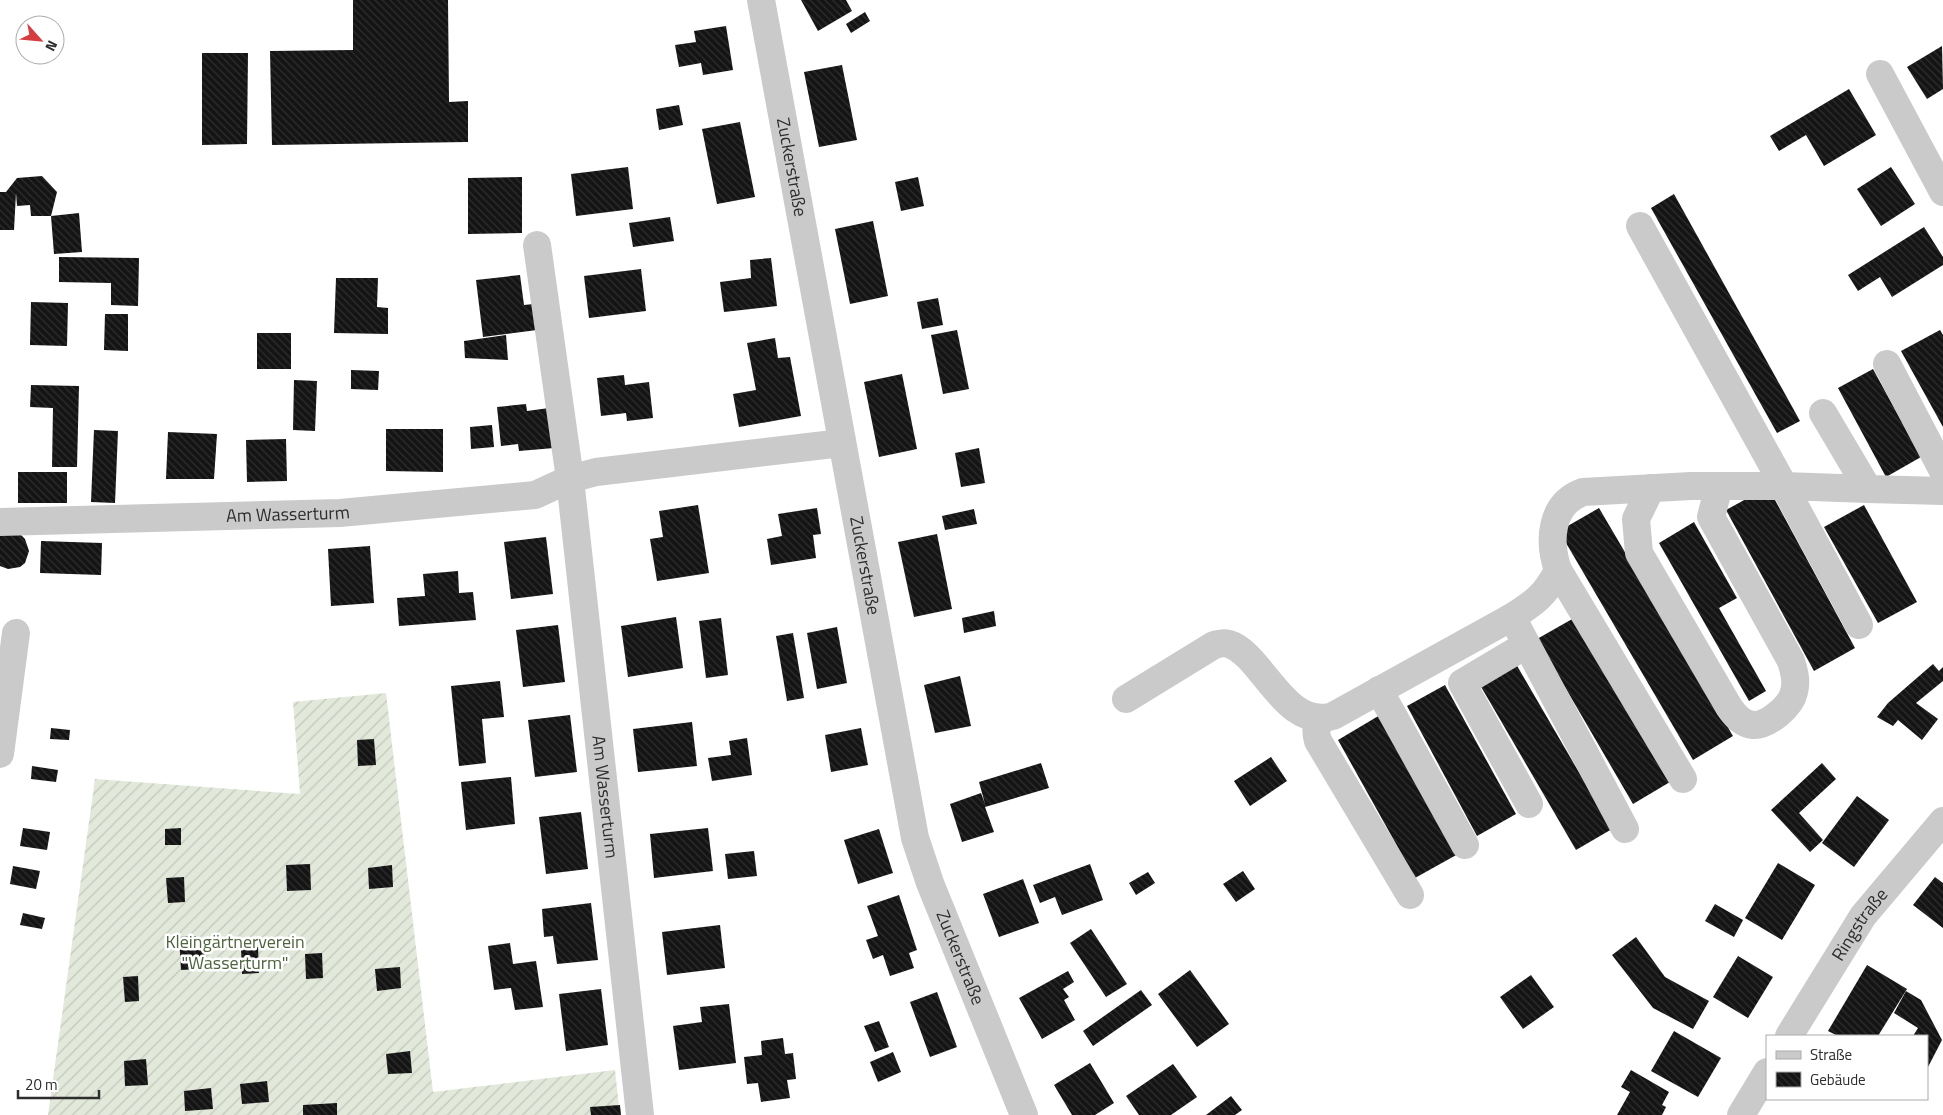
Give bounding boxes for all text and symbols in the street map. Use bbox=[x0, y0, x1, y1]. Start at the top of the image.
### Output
north arrow bbox=[15, 15, 65, 65]
text: N bbox=[40, 37, 64, 55]
street label: Zuckerstraße bbox=[770, 115, 815, 219]
street label: Am Wasserturm bbox=[226, 498, 351, 529]
street label: Zuckerstraße bbox=[843, 514, 888, 617]
street label: Am Wasserturm bbox=[585, 734, 626, 860]
street label: Ringstraße bbox=[1824, 882, 1894, 966]
street label: Zuckerstraße bbox=[929, 906, 992, 1009]
park label: Kleingärtnerverein "Wasserturm" bbox=[165, 928, 305, 976]
legend bbox=[1766, 1035, 1928, 1100]
text: Straße bbox=[1810, 1043, 1852, 1066]
scale bar bbox=[18, 1068, 99, 1100]
text: Gebäude bbox=[1810, 1068, 1866, 1091]
text: 20 m bbox=[25, 1073, 58, 1096]

